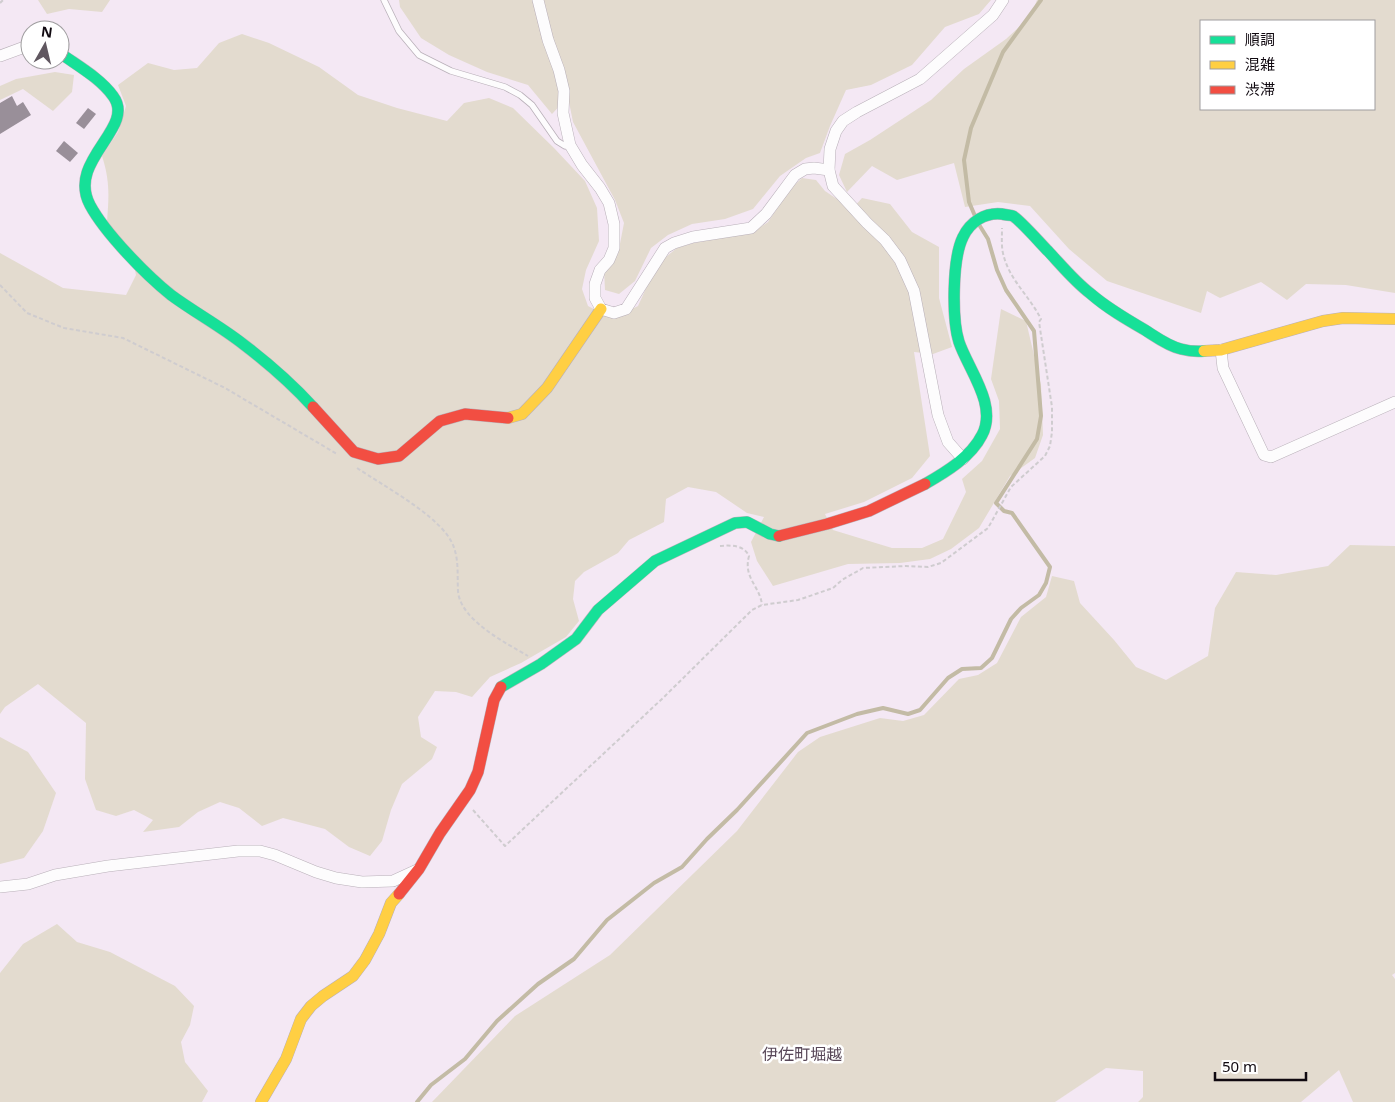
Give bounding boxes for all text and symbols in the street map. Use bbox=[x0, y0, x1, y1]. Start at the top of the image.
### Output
north arrow bbox=[20, 20, 70, 70]
legend bbox=[1200, 20, 1375, 110]
text: N bbox=[40, 21, 54, 42]
text: 順調 bbox=[1245, 29, 1275, 49]
text: 混雑 bbox=[1245, 54, 1275, 74]
text: 渋滞 bbox=[1245, 79, 1275, 99]
district label: 伊佐町堀越 bbox=[762, 1043, 842, 1065]
scale bar bbox=[1215, 1050, 1306, 1082]
text: 50 m bbox=[1222, 1056, 1257, 1076]

